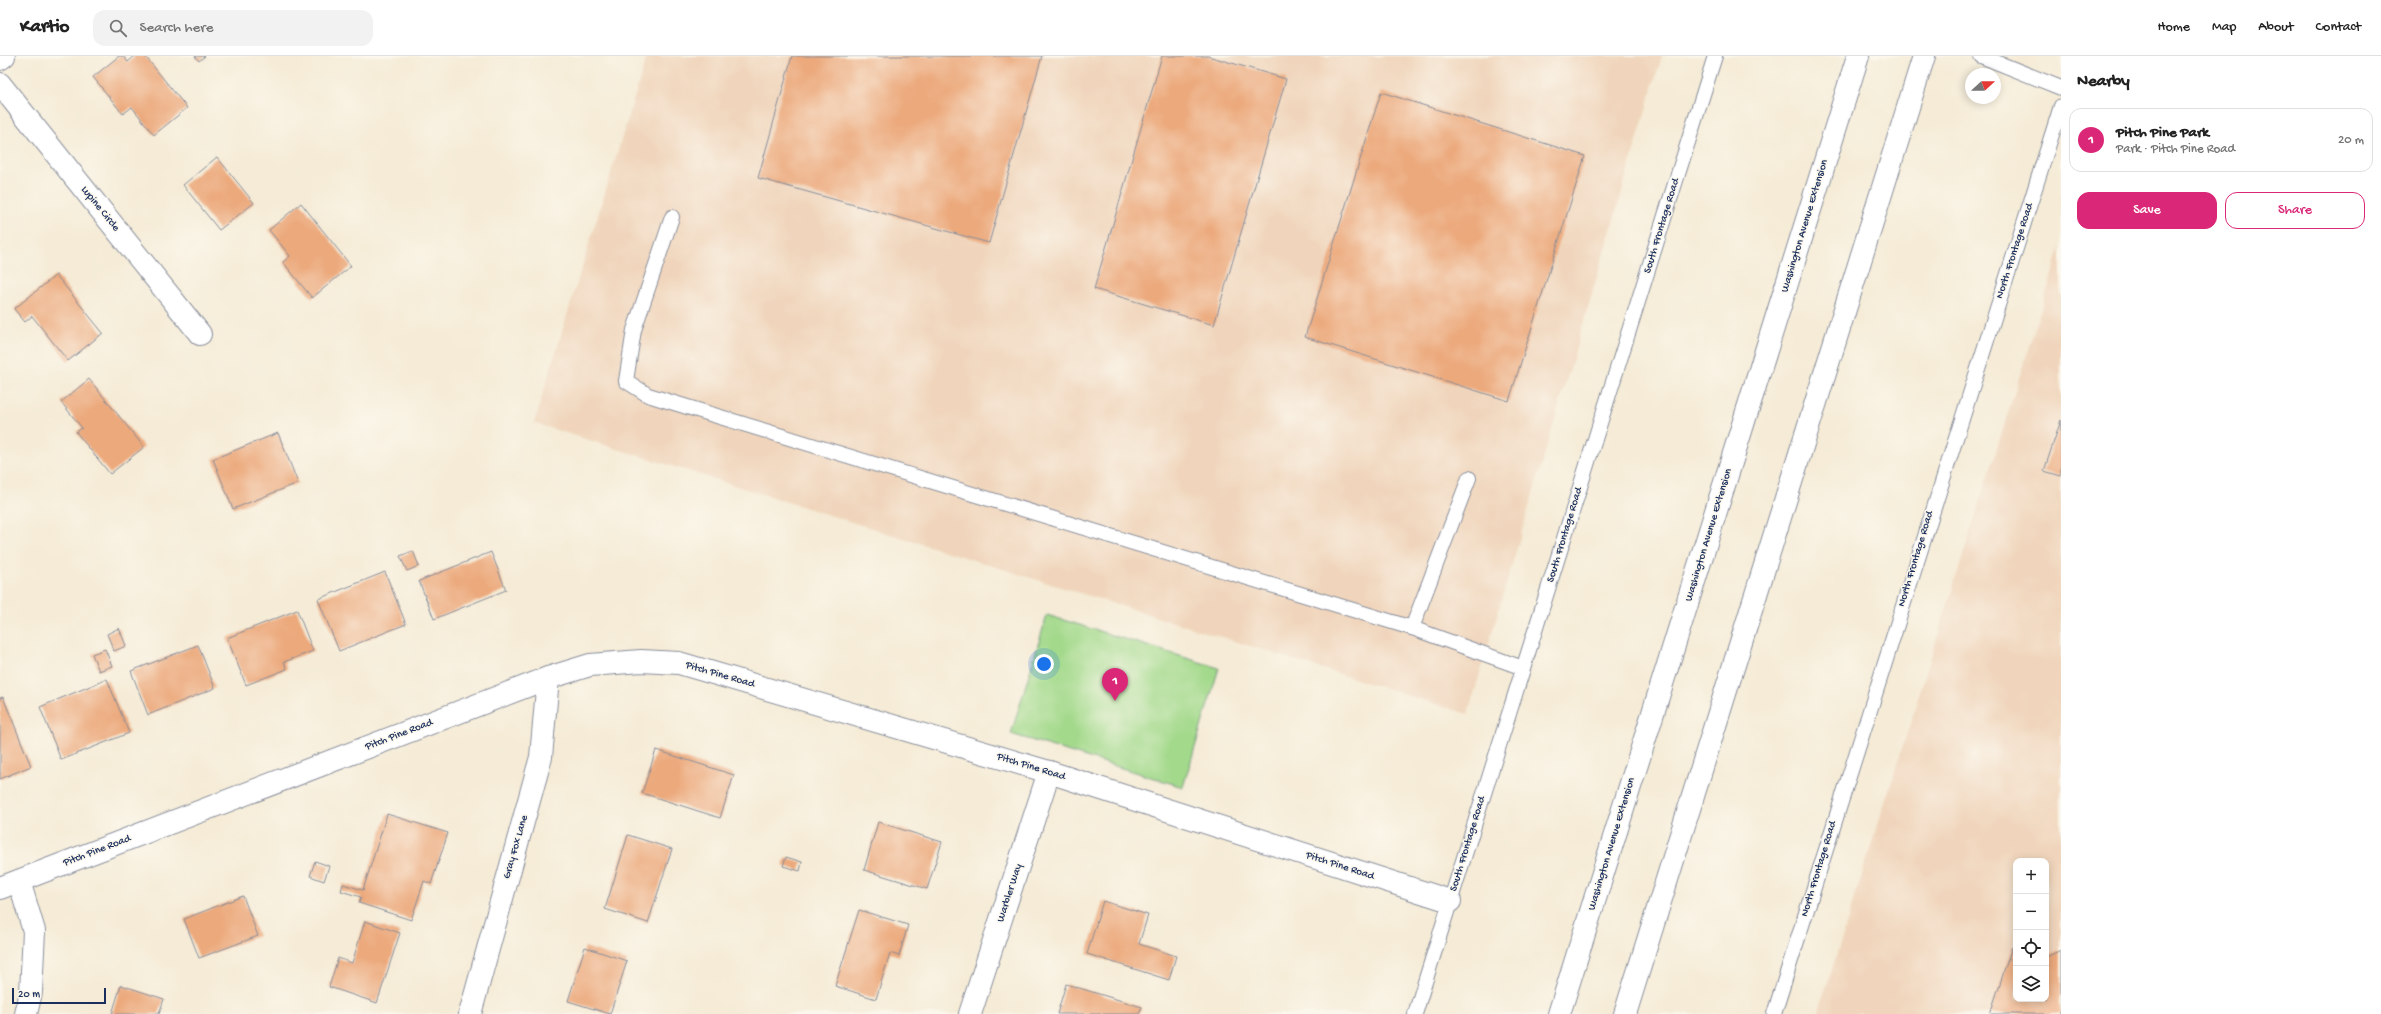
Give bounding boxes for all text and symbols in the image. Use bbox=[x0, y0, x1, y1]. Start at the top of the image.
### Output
search box bbox=[93, 10, 373, 46]
text: Kartio bbox=[20, 16, 69, 39]
icon: search bbox=[107, 17, 129, 39]
text: Search here bbox=[139, 19, 213, 37]
text: Home bbox=[2158, 19, 2190, 36]
text: Map bbox=[2212, 19, 2236, 36]
text: About bbox=[2258, 19, 2294, 36]
text: Contact bbox=[2316, 19, 2361, 36]
north arrow bbox=[1965, 68, 2001, 104]
text: Nearby bbox=[2077, 72, 2130, 92]
text: Pitch Pine Park bbox=[2116, 124, 2209, 142]
text: 1 bbox=[2088, 133, 2094, 148]
text: 20 m bbox=[2338, 133, 2364, 148]
text: Park · Pitch Pine Road bbox=[2116, 142, 2235, 157]
street label: Washington Avenue Extension bbox=[1779, 157, 1831, 294]
street label: South Frontage Road bbox=[1642, 176, 1683, 275]
street label: Lupine Circle bbox=[78, 184, 122, 234]
button: Save bbox=[2077, 192, 2217, 229]
button: Share bbox=[2225, 192, 2365, 229]
street label: North Frontage Road bbox=[1994, 200, 2037, 300]
street label: Washington Avenue Extension bbox=[1683, 466, 1735, 603]
street label: South Frontage Road bbox=[1545, 485, 1586, 584]
street label: North Frontage Road bbox=[1896, 508, 1937, 608]
your location bbox=[1034, 654, 1054, 674]
street label: Pitch Pine Road bbox=[683, 659, 757, 691]
pin: 1 bbox=[1102, 668, 1128, 701]
street label: Pitch Pine Road bbox=[363, 716, 436, 754]
street label: Pitch Pine Road bbox=[994, 751, 1068, 784]
street label: Washington Avenue Extension bbox=[1586, 775, 1638, 912]
street label: South Frontage Road bbox=[1448, 794, 1489, 893]
street label: Gray Fox Lane bbox=[501, 813, 531, 880]
street label: North Frontage Road bbox=[1799, 818, 1840, 918]
street label: Pitch Pine Road bbox=[61, 832, 134, 870]
street label: Pitch Pine Road bbox=[1303, 849, 1377, 883]
map controls bbox=[2013, 858, 2049, 1002]
button: + bbox=[2013, 858, 2049, 894]
street label: Warbler Way bbox=[995, 862, 1025, 924]
button: − bbox=[2013, 894, 2049, 930]
button: locate bbox=[2013, 930, 2049, 966]
button: layers bbox=[2013, 966, 2049, 1002]
scale bar bbox=[12, 986, 106, 1005]
text: 20 m bbox=[18, 989, 40, 1001]

